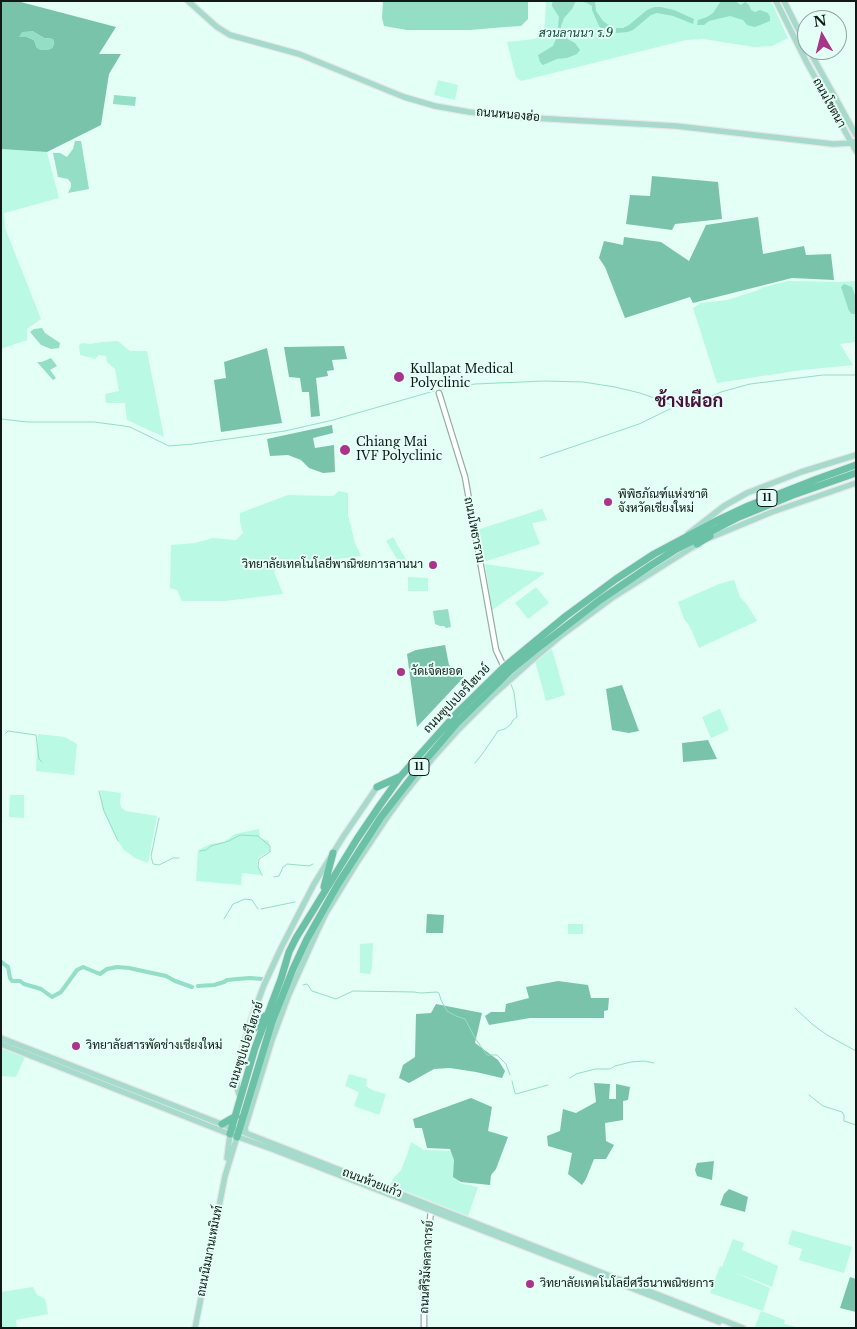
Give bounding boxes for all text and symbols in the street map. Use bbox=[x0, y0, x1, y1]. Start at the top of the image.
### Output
north arrow bbox=[797, 10, 847, 60]
text: N bbox=[812, 11, 828, 31]
park label: สวนลานนา ร.9 bbox=[539, 27, 613, 41]
street label: ถนนโชตนา bbox=[809, 76, 849, 130]
street label: ถนนหนองฮ่อ bbox=[476, 105, 540, 125]
place label: Kullapat Medical Polyclinic bbox=[410, 363, 513, 391]
marker: Kullapat Medical Polyclinic bbox=[392, 370, 406, 384]
district label: ช้างเผือก bbox=[655, 391, 723, 413]
place label: Chiang Mai IVF Polyclinic bbox=[356, 436, 442, 464]
marker: Chiang Mai IVF Polyclinic bbox=[338, 443, 352, 457]
place label: พิพิธภัณฑ์แห่งชาติ จังหวัดเชียงใหม่ bbox=[618, 488, 708, 516]
road number: 11 bbox=[757, 489, 777, 506]
street label: ถนนโพธาราม bbox=[461, 496, 487, 564]
marker: พิพิธภัณฑ์แห่งชาติ จังหวัดเชียงใหม่ bbox=[602, 496, 614, 508]
place label: วิทยาลัยเทคโนโลยีพาณิชยการลานนา bbox=[242, 558, 423, 572]
marker: วิทยาลัยเทคโนโลยีพาณิชยการลานนา bbox=[427, 559, 439, 571]
street label: ถนนซุปเปอร์ไฮเวย์ bbox=[421, 662, 493, 736]
place label: วัดเจ็ดยอด bbox=[411, 665, 463, 679]
marker: วัดเจ็ดยอด bbox=[395, 666, 407, 678]
road number: 11 bbox=[409, 759, 429, 776]
street label: ถนนซุปเปอร์ไฮเวย์ bbox=[225, 1000, 267, 1090]
place label: วิทยาลัยสารพัดช่างเชียงใหม่ bbox=[86, 1039, 222, 1053]
marker: วิทยาลัยสารพัดช่างเชียงใหม่ bbox=[70, 1040, 82, 1052]
street label: ถนนห้วยแก้ว bbox=[340, 1165, 404, 1201]
street label: ถนนนิมมานเหมินท์ bbox=[194, 1204, 226, 1298]
street label: ถนนศิริมังคลาจารย์ bbox=[417, 1220, 437, 1314]
place label: วิทยาลัยเทคโนโลยีศรีธนาพณิชยการ bbox=[540, 1277, 714, 1291]
marker: วิทยาลัยเทคโนโลยีศรีธนาพณิชยการ bbox=[524, 1278, 536, 1290]

